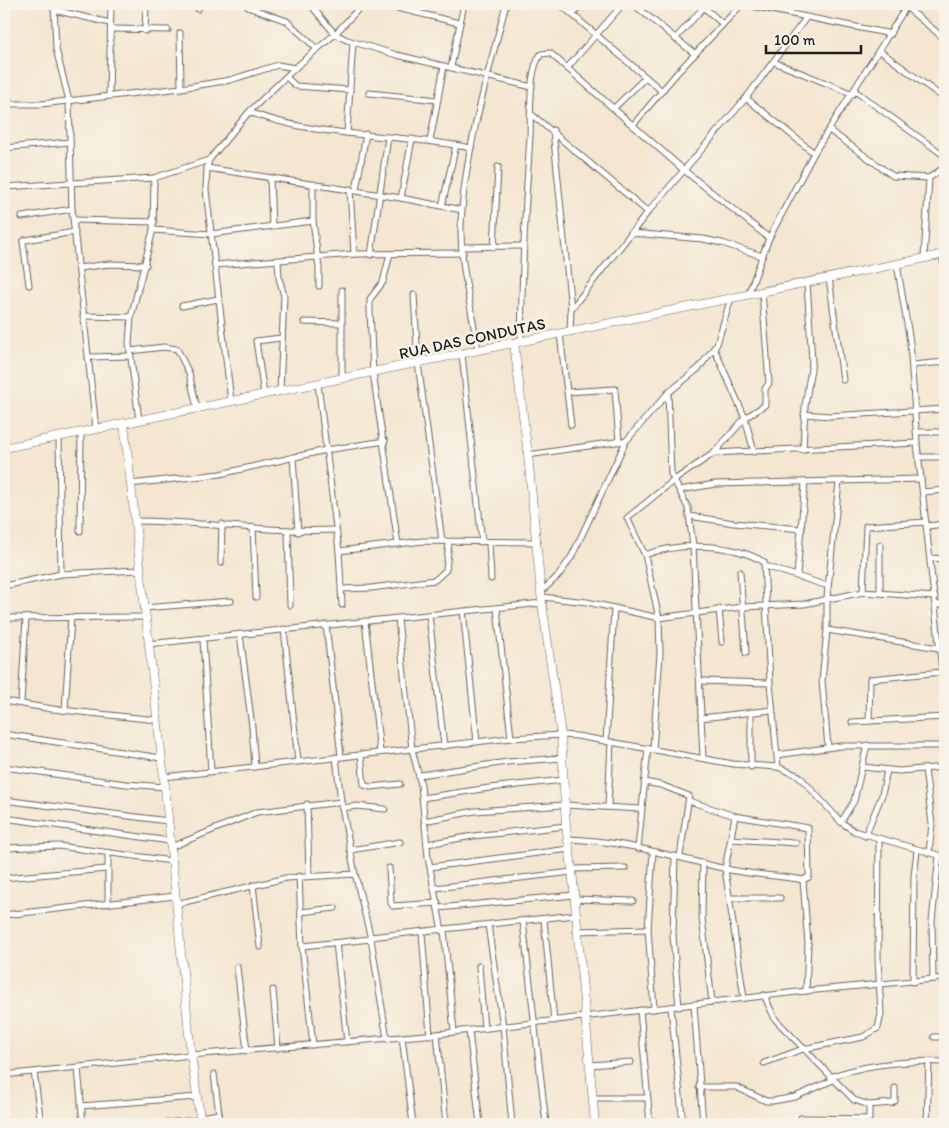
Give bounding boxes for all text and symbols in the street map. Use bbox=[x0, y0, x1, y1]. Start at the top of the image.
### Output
scale bar bbox=[766, 22, 862, 54]
text: 100 m bbox=[774, 31, 816, 49]
street label: RUA DAS CONDUTAS bbox=[397, 314, 547, 363]

